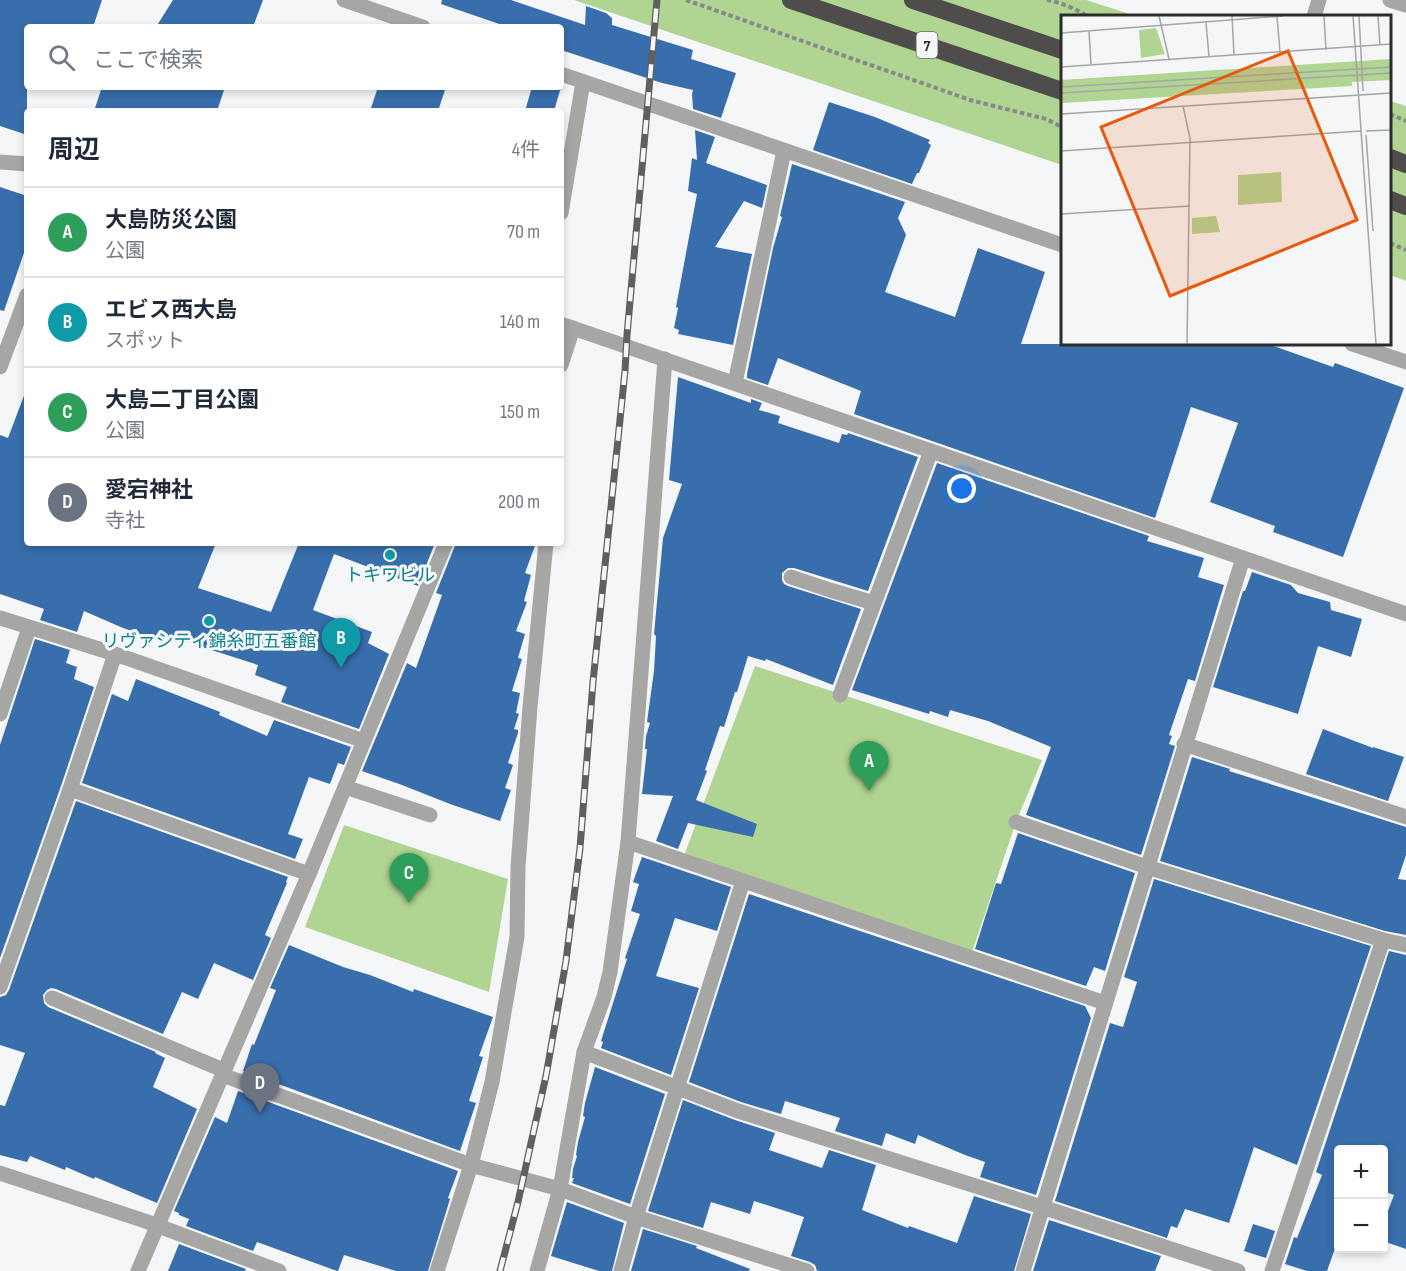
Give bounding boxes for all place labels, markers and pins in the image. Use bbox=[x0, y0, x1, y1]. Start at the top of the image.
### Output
marker: トキワビル bbox=[383, 548, 397, 562]
place label: トキワビル bbox=[345, 565, 435, 586]
marker: リヴァシティ錦糸町五番館 bbox=[202, 614, 216, 628]
pin: B bbox=[322, 618, 360, 668]
place label: リヴァシティ錦糸町五番館 bbox=[102, 631, 316, 652]
pin: A bbox=[850, 742, 888, 791]
pin: C bbox=[390, 854, 428, 903]
pin: D bbox=[240, 1064, 280, 1113]

